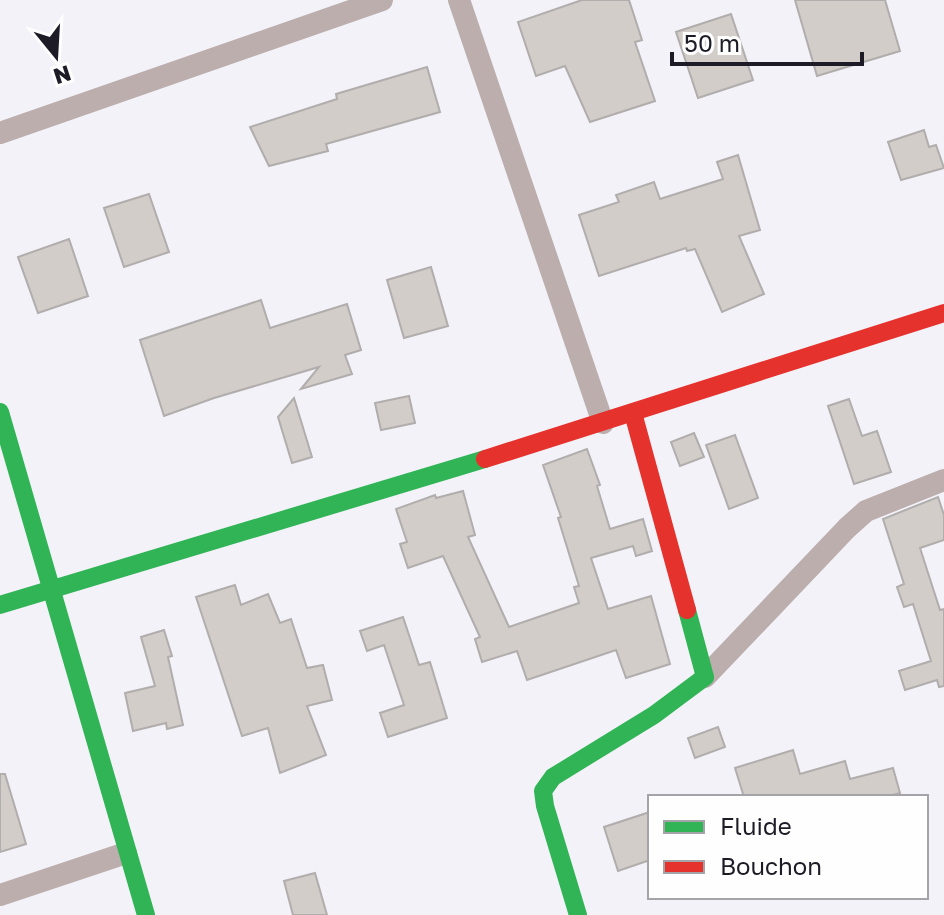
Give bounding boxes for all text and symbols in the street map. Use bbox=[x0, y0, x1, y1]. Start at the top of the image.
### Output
north arrow bbox=[16, 16, 96, 96]
scale bar bbox=[672, 16, 862, 66]
text: 50 m bbox=[684, 28, 740, 57]
text: N bbox=[50, 60, 74, 91]
legend bbox=[648, 795, 928, 899]
text: Fluide bbox=[720, 811, 792, 840]
text: Bouchon bbox=[720, 851, 822, 880]

